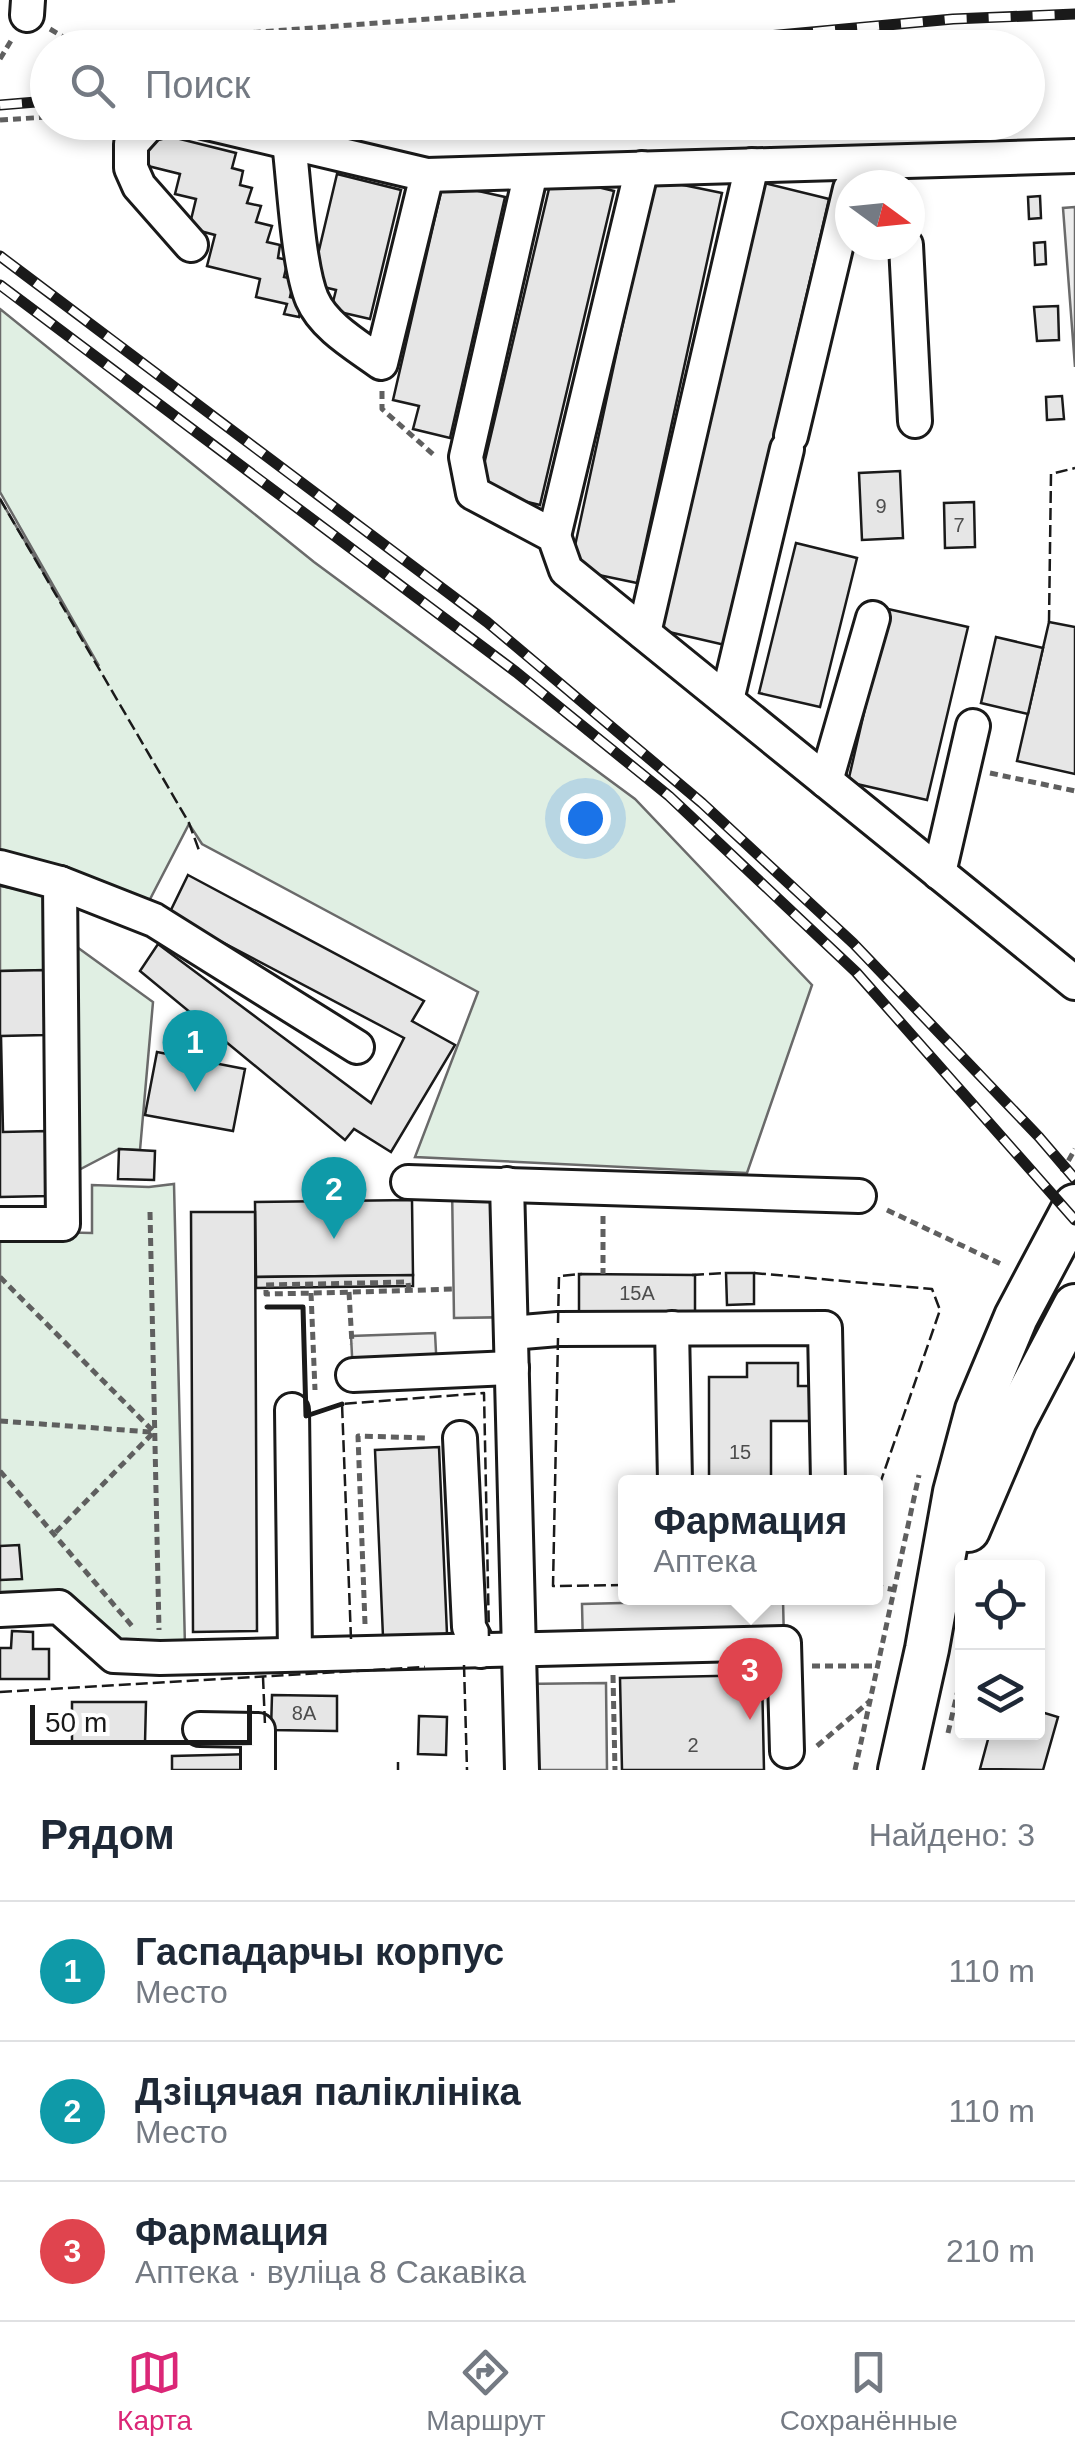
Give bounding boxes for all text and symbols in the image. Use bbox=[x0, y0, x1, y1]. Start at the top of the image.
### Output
search box bbox=[30, 30, 1045, 140]
icon: search bbox=[65, 58, 120, 113]
text: Поиск bbox=[145, 64, 250, 106]
north arrow bbox=[835, 170, 925, 260]
house number: 9 bbox=[875, 495, 887, 517]
house number: 7 bbox=[953, 514, 965, 536]
your location bbox=[560, 793, 611, 844]
pin: 1 bbox=[162, 1010, 228, 1092]
pin: 2 bbox=[302, 1156, 366, 1239]
house number: 15А bbox=[619, 1282, 655, 1304]
house number: 15 bbox=[729, 1441, 751, 1463]
popup bbox=[618, 1475, 883, 1605]
text: Фармация bbox=[654, 1500, 847, 1542]
text: Аптека bbox=[654, 1543, 757, 1579]
map controls bbox=[955, 1560, 1045, 1740]
button: locate bbox=[955, 1560, 1045, 1650]
pin: 3 bbox=[718, 1638, 782, 1720]
button: layers bbox=[955, 1650, 1045, 1740]
scale bar bbox=[30, 1700, 252, 1744]
house number: 8А bbox=[292, 1702, 317, 1724]
text: 50 m bbox=[45, 1707, 107, 1738]
house number: 2 bbox=[687, 1734, 699, 1756]
text: Рядом bbox=[40, 1811, 175, 1858]
text: Найдено: 3 bbox=[869, 1817, 1035, 1853]
text: Гаспадарчы корпус bbox=[135, 1931, 504, 1973]
text: 1 bbox=[64, 1953, 81, 1989]
text: 110 m bbox=[948, 1953, 1035, 1989]
text: Место bbox=[135, 1974, 228, 2010]
text: Дзіцячая паліклініка bbox=[135, 2071, 521, 2113]
text: 2 bbox=[64, 2093, 81, 2129]
text: 110 m bbox=[948, 2093, 1035, 2129]
text: Место bbox=[135, 2114, 228, 2150]
text: Фармация bbox=[135, 2211, 329, 2253]
text: 3 bbox=[64, 2233, 81, 2269]
text: 210 m bbox=[946, 2233, 1035, 2269]
text: Аптека · вуліца 8 Сакавіка bbox=[135, 2254, 526, 2290]
tab: Карта bbox=[117, 2345, 192, 2437]
tab: Маршрут bbox=[426, 2345, 545, 2437]
tab: Сохранённые bbox=[780, 2345, 958, 2437]

